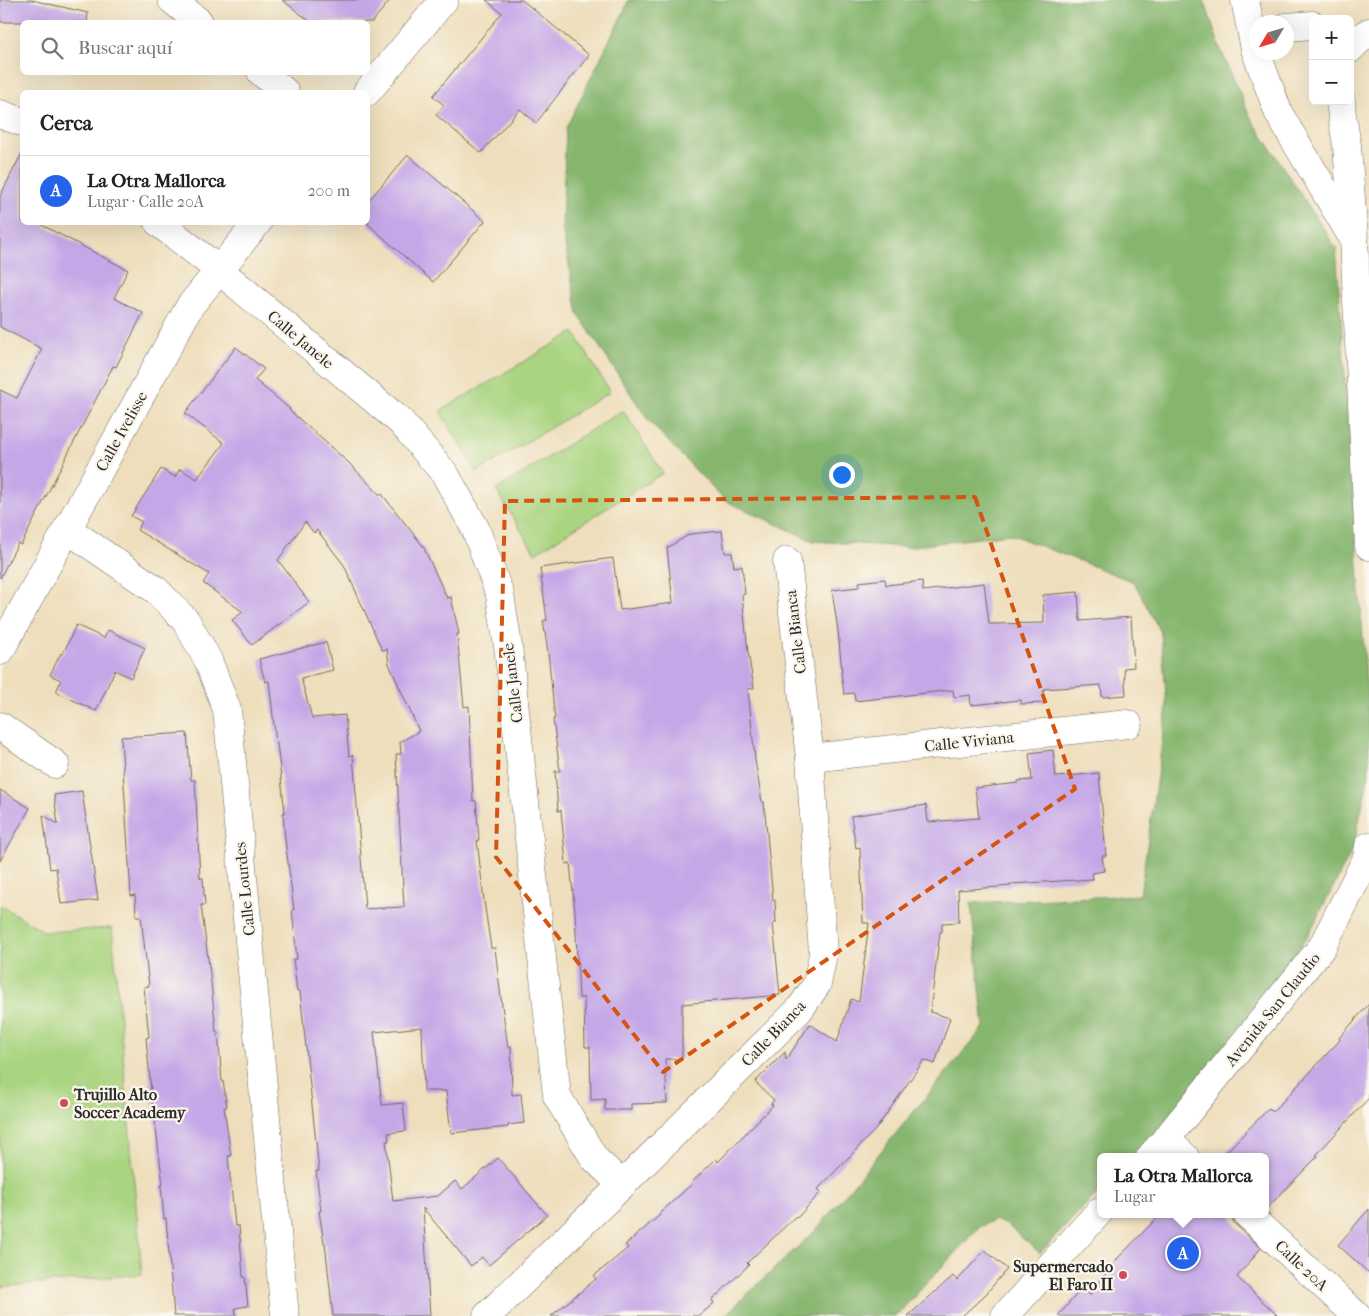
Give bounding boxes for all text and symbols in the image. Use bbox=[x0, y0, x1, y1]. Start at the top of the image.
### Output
north arrow bbox=[1249, 15, 1294, 60]
map controls bbox=[1309, 15, 1354, 105]
button: + bbox=[1309, 15, 1354, 60]
search box bbox=[20, 20, 370, 75]
icon: search bbox=[38, 34, 66, 62]
text: Buscar aquí bbox=[78, 37, 172, 59]
button: − bbox=[1309, 60, 1354, 105]
text: Cerca bbox=[40, 111, 92, 135]
text: La Otra Mallorca bbox=[87, 170, 225, 192]
text: A bbox=[51, 181, 61, 200]
text: 200 m bbox=[307, 181, 350, 200]
text: Lugar · Calle 20A bbox=[87, 192, 204, 211]
street label: Calle Janele bbox=[264, 306, 338, 373]
street label: Calle Ivelisse bbox=[92, 388, 151, 475]
your location bbox=[829, 462, 855, 488]
street label: Calle Bianca bbox=[781, 588, 810, 675]
street label: Calle Janele bbox=[498, 642, 527, 724]
street label: Calle Viviana bbox=[923, 727, 1015, 756]
street label: Calle Lourdes bbox=[230, 841, 259, 937]
street label: Avenida San Claudio bbox=[1220, 949, 1324, 1071]
street label: Calle Bianca bbox=[737, 996, 810, 1070]
place label: Trujillo Alto Soccer Academy bbox=[73, 1085, 187, 1123]
marker: Trujillo Alto Soccer Academy bbox=[58, 1097, 70, 1109]
popup bbox=[1097, 1153, 1269, 1218]
text: La Otra Mallorca bbox=[1114, 1165, 1252, 1187]
text: Lugar bbox=[1114, 1187, 1155, 1206]
pin: A bbox=[1167, 1234, 1199, 1272]
street label: Calle 20A bbox=[1271, 1236, 1333, 1295]
place label: Supermercado El Faro II bbox=[1013, 1257, 1114, 1294]
marker: Supermercado El Faro II bbox=[1117, 1269, 1129, 1281]

